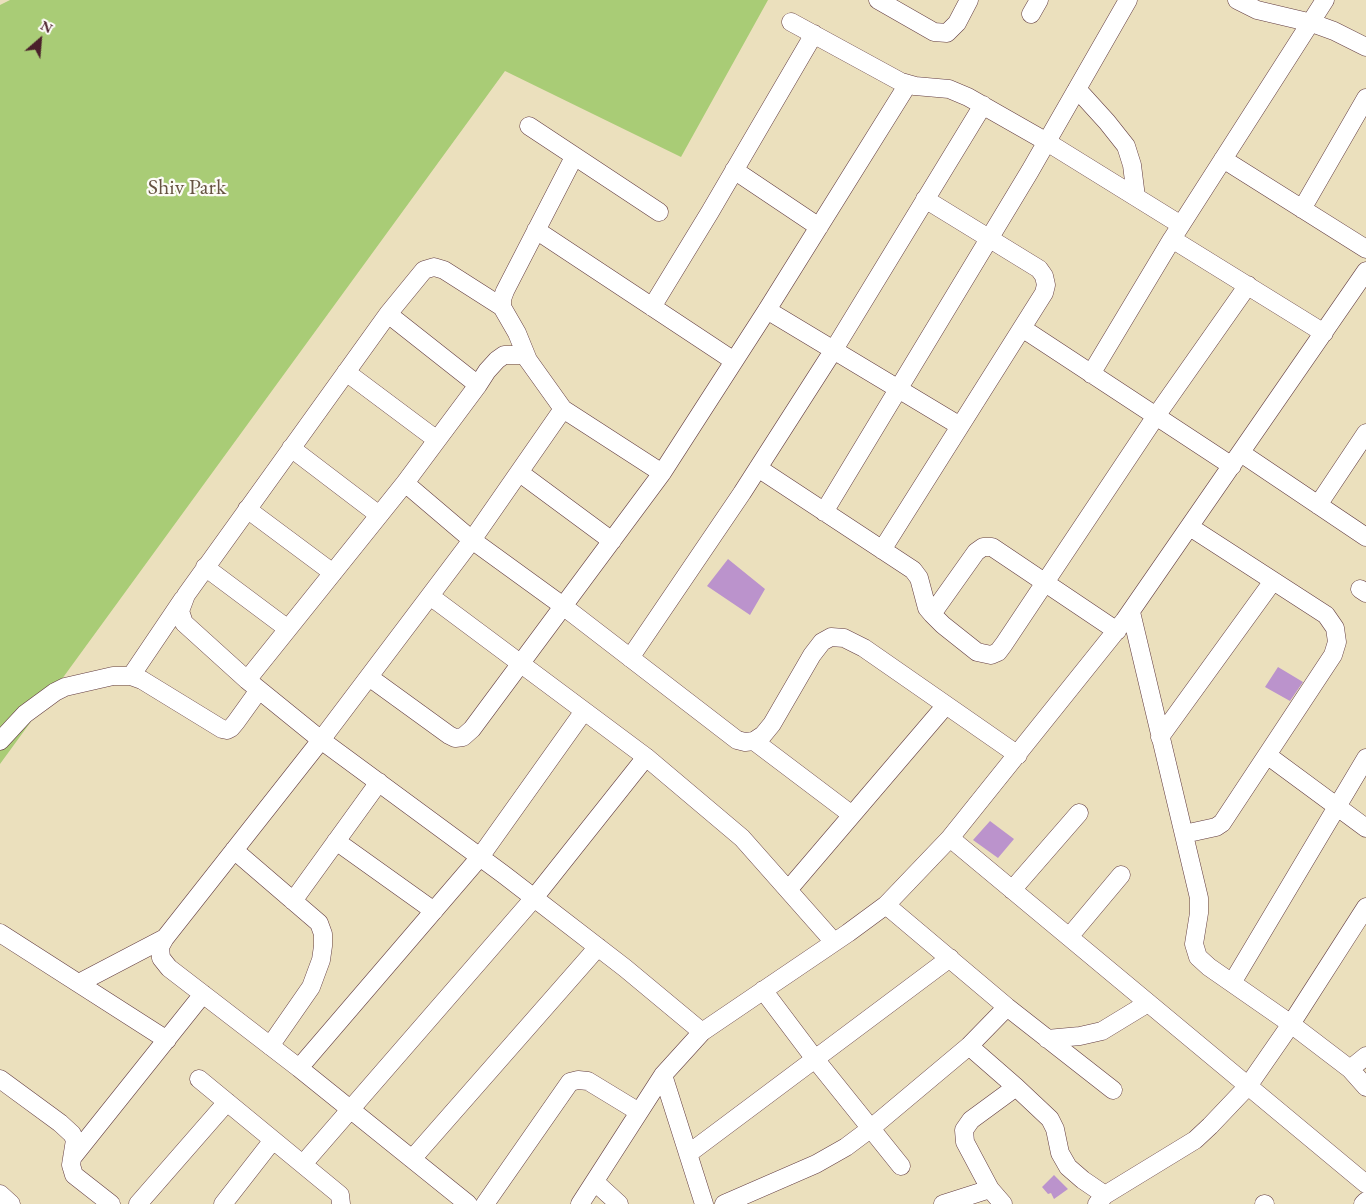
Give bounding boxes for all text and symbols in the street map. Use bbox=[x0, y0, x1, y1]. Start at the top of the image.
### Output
north arrow bbox=[15, 15, 65, 65]
text: N bbox=[38, 16, 56, 37]
park label: Shiv Park bbox=[148, 175, 226, 201]

